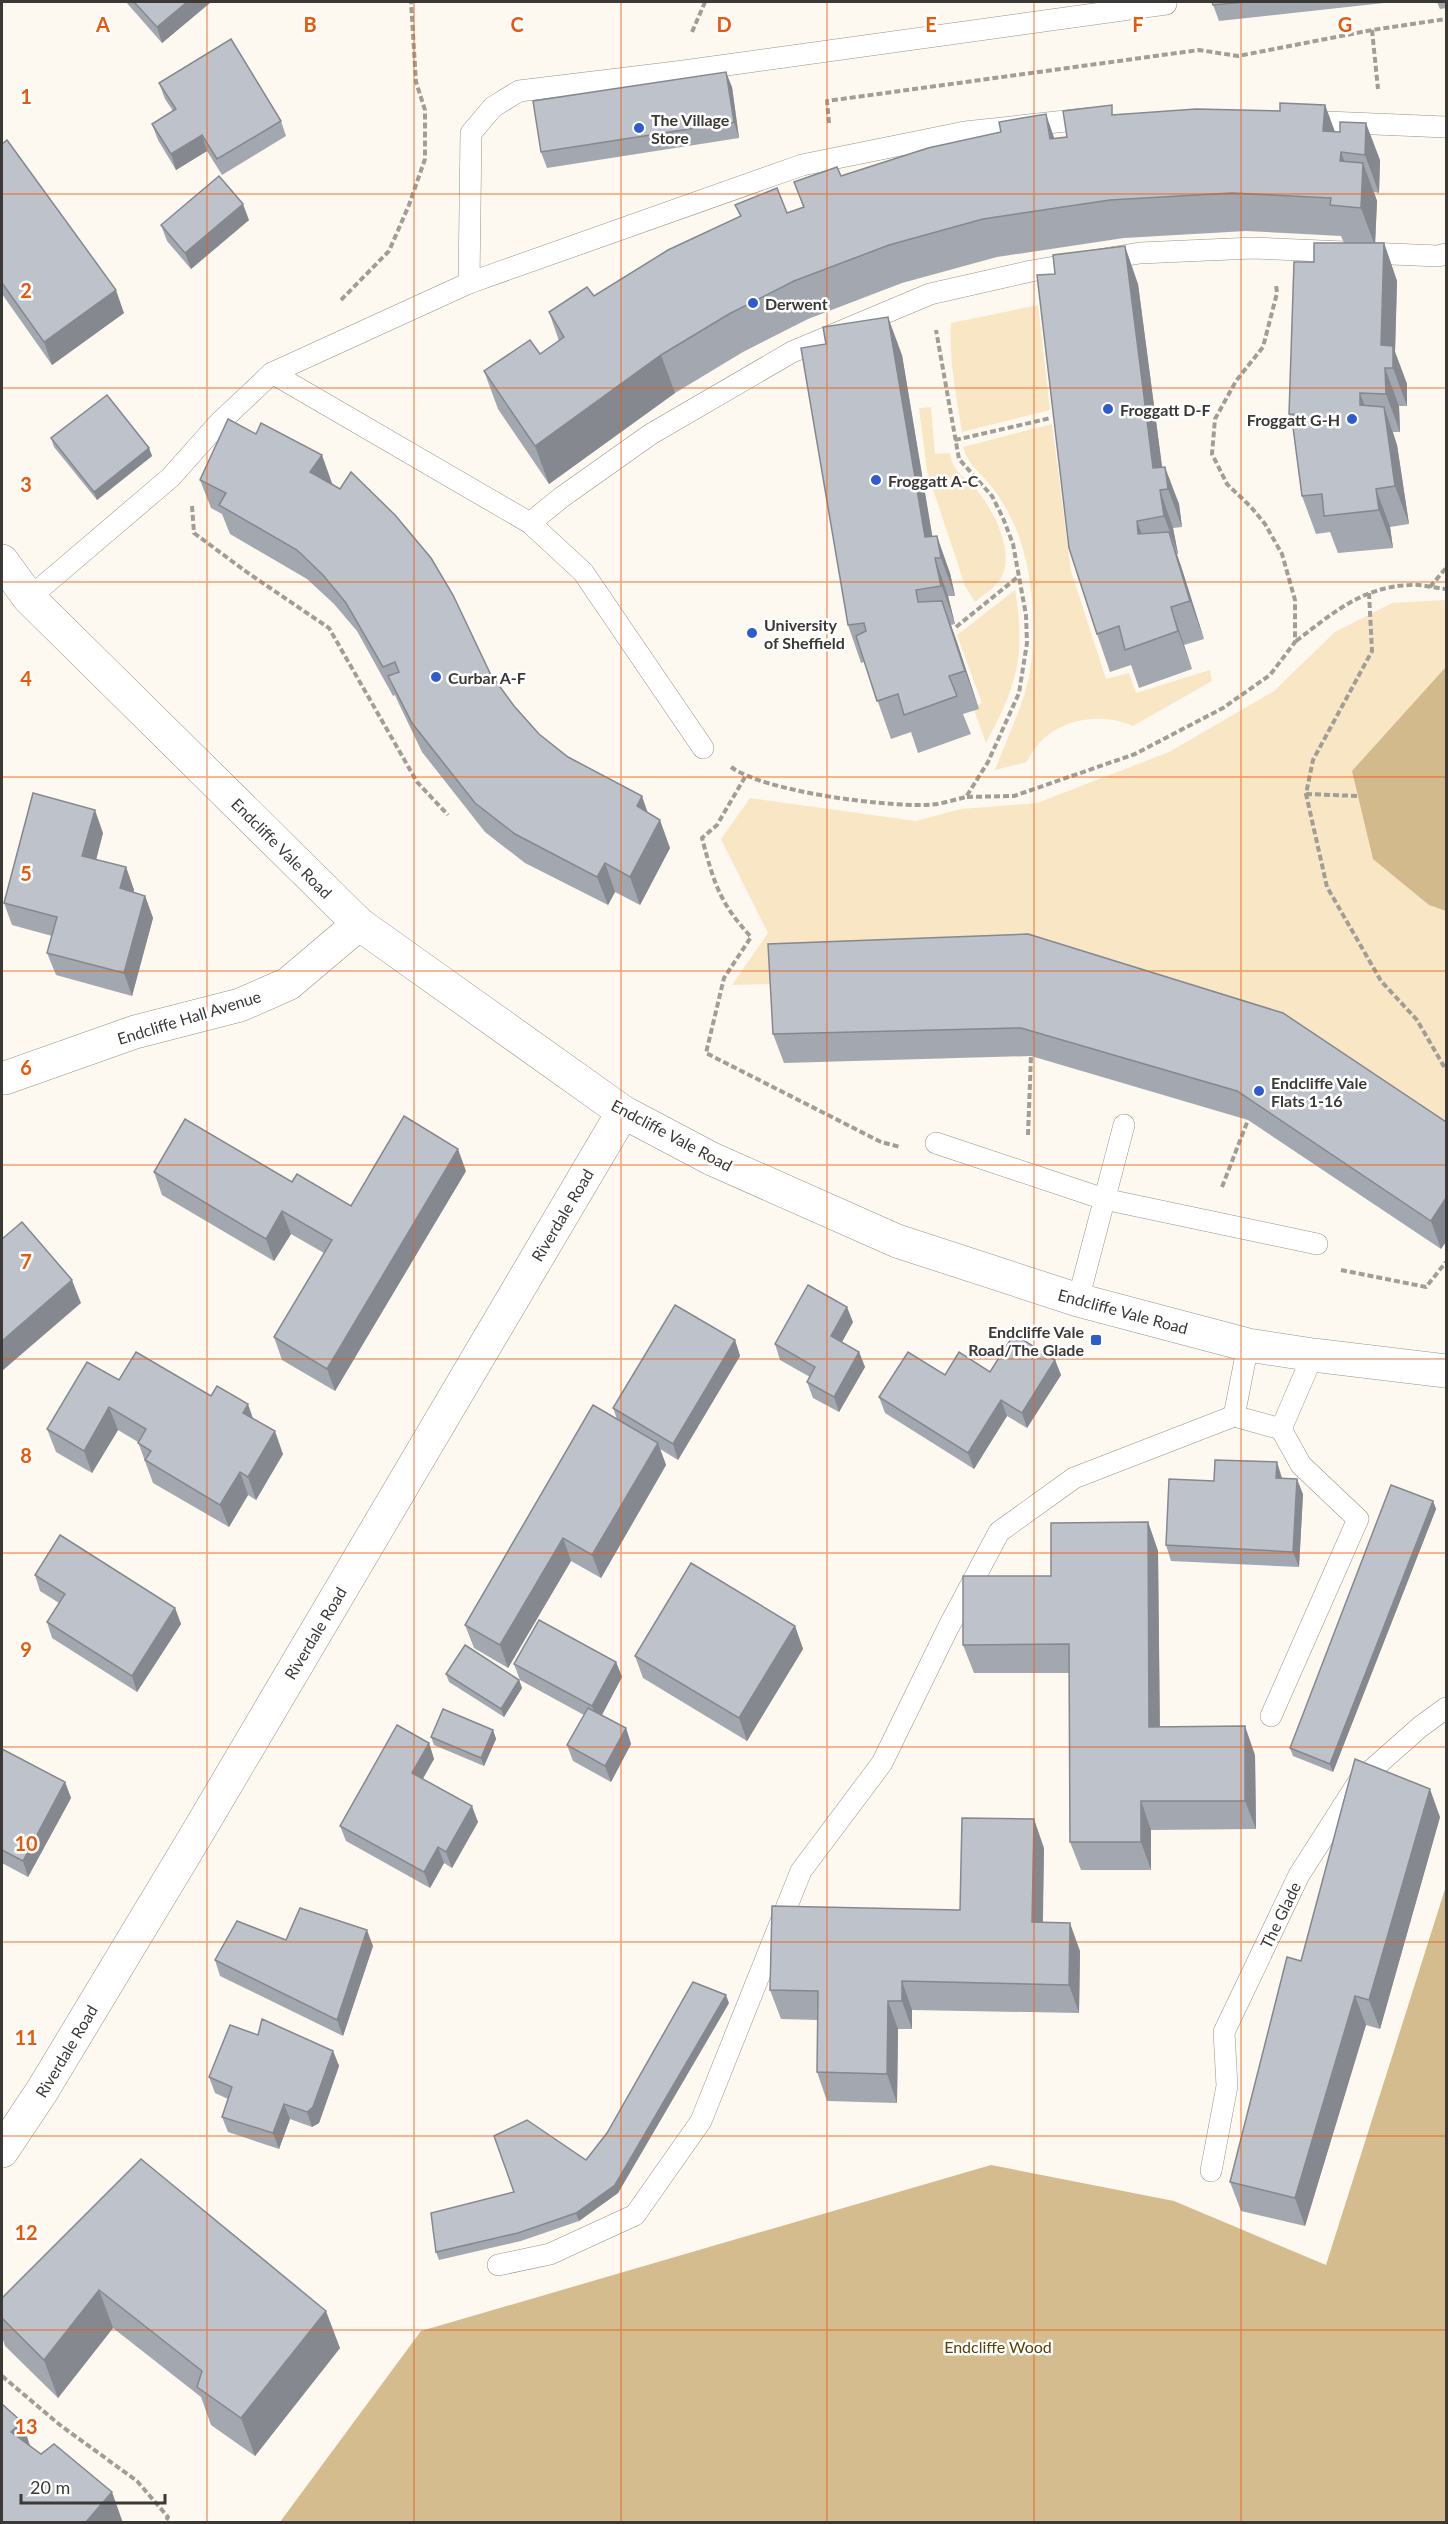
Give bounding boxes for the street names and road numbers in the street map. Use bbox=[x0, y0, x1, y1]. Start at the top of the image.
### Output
street label: Endcliffe Vale Road bbox=[228, 794, 336, 902]
street label: Endcliffe Hall Avenue bbox=[115, 986, 263, 1048]
street label: Endcliffe Vale Road bbox=[608, 1095, 736, 1175]
street label: Riverdale Road bbox=[527, 1165, 597, 1265]
street label: Endcliffe Vale Road bbox=[1056, 1284, 1190, 1338]
street label: Riverdale Road bbox=[280, 1583, 350, 1683]
street label: The Glade bbox=[1256, 1879, 1304, 1951]
street label: Riverdale Road bbox=[31, 2001, 101, 2101]

